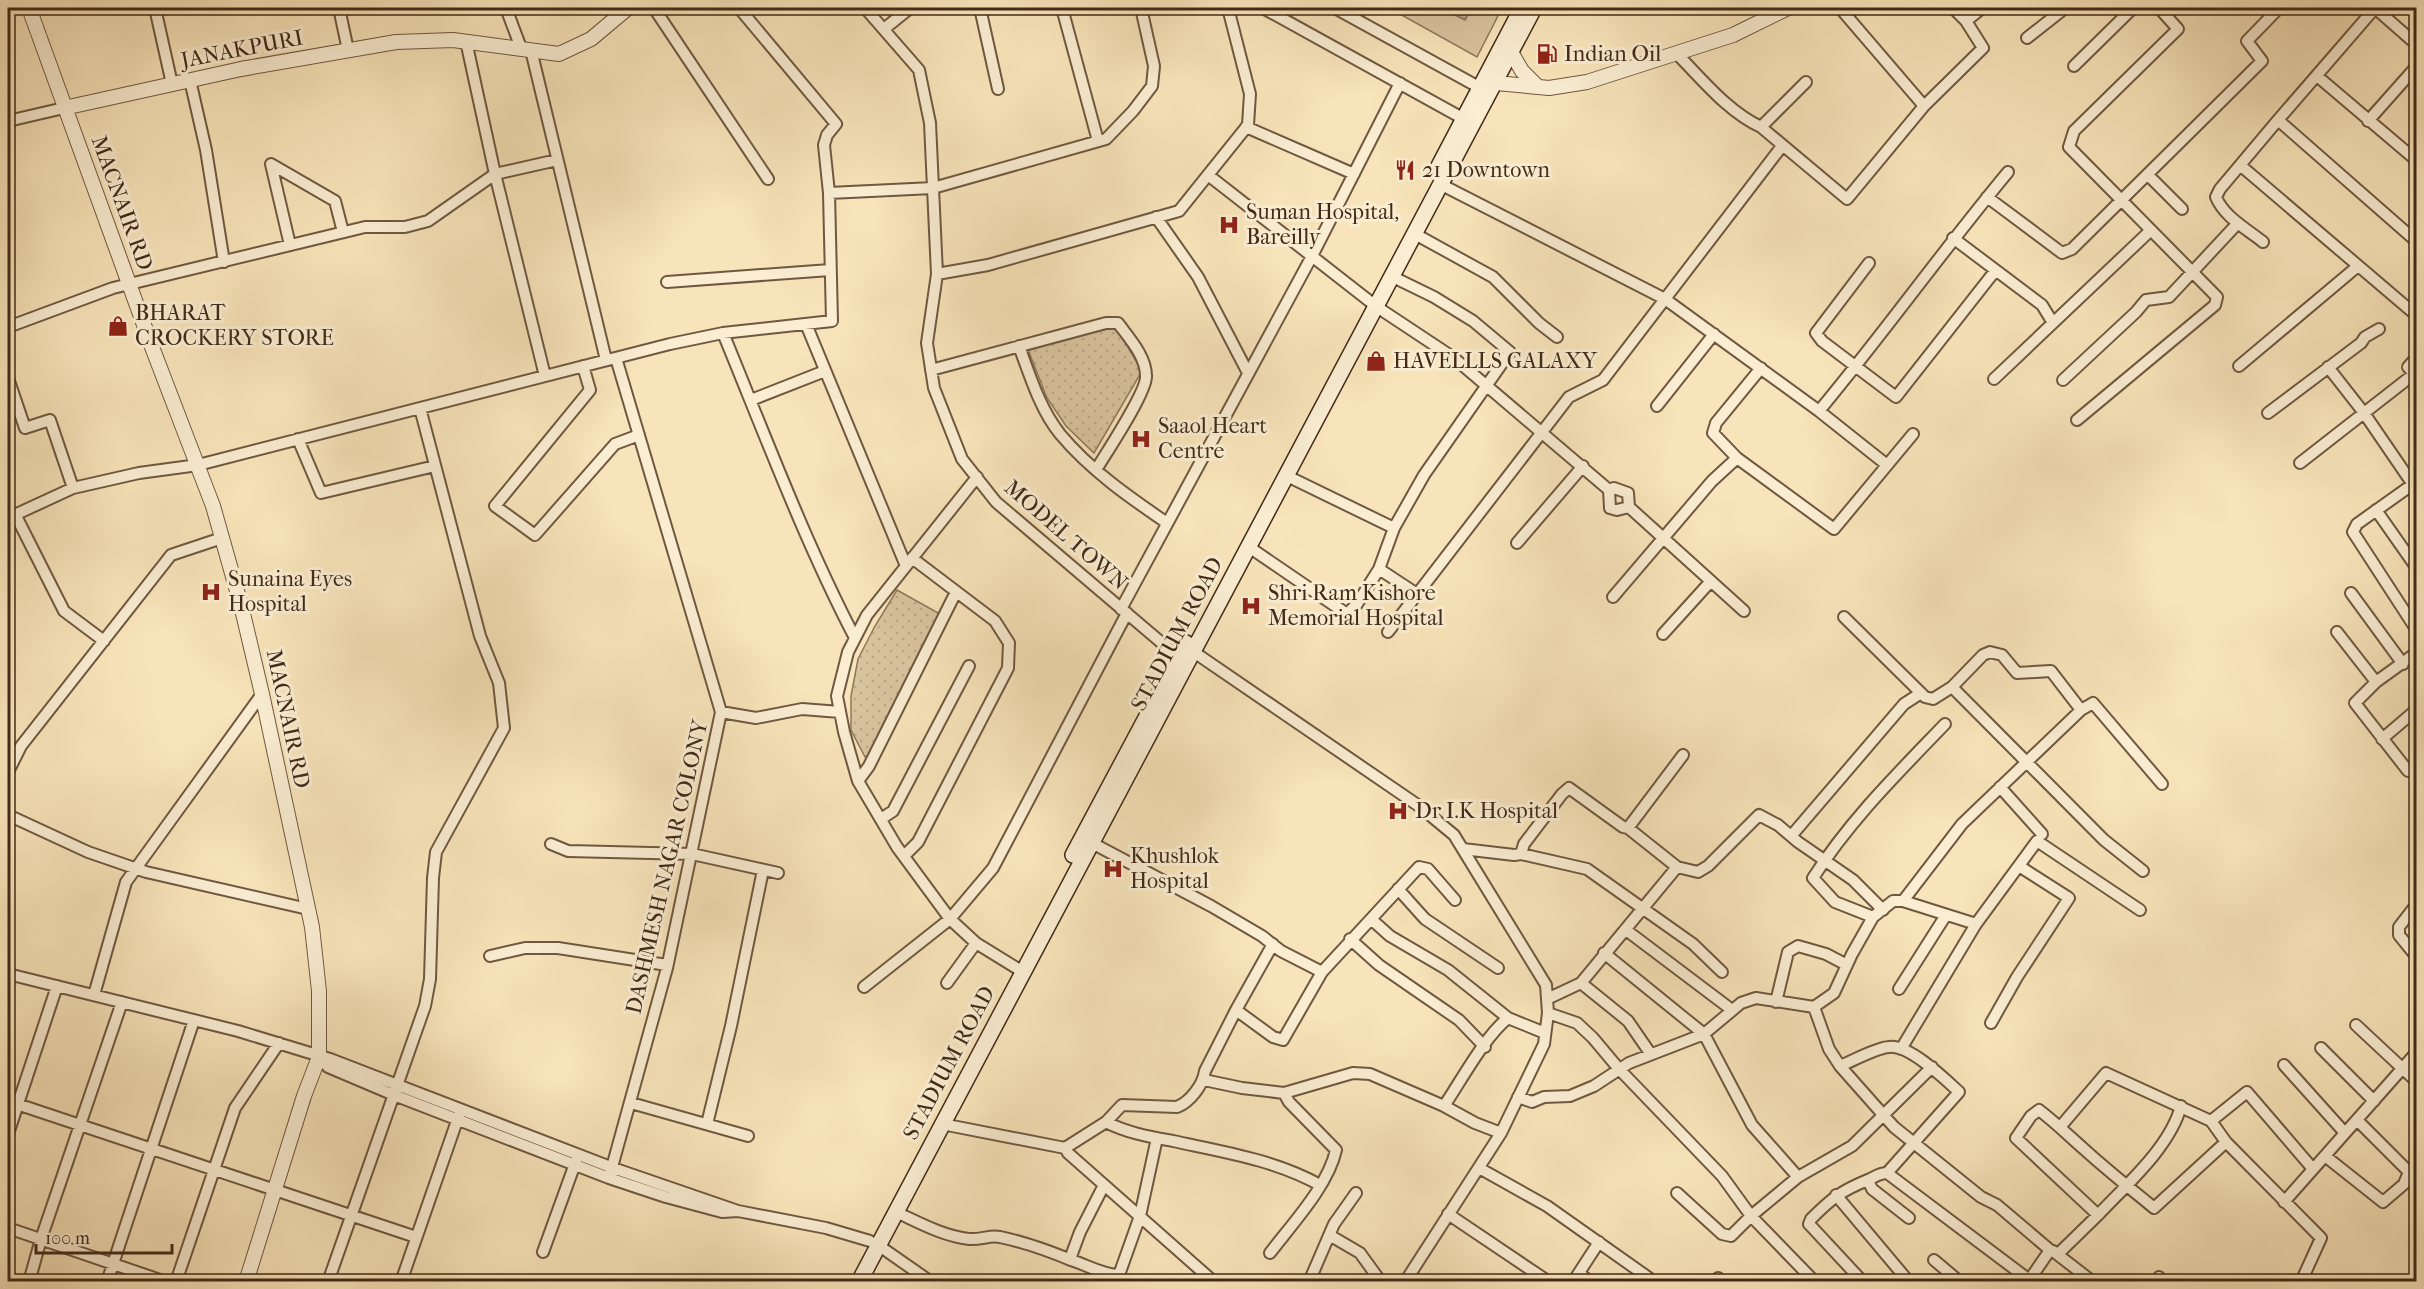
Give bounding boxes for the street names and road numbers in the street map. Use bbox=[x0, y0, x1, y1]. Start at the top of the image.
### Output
street label: JANAKPURI bbox=[177, 24, 306, 74]
street label: MACNAIR RD bbox=[86, 132, 158, 274]
street label: MODEL TOWN bbox=[999, 474, 1133, 596]
street label: STADIUM ROAD bbox=[1126, 553, 1228, 715]
street label: MACNAIR RD bbox=[261, 647, 315, 791]
street label: DASHMESH NAGAR COLONY bbox=[620, 716, 714, 1017]
street label: STADIUM ROAD bbox=[898, 982, 1000, 1144]

